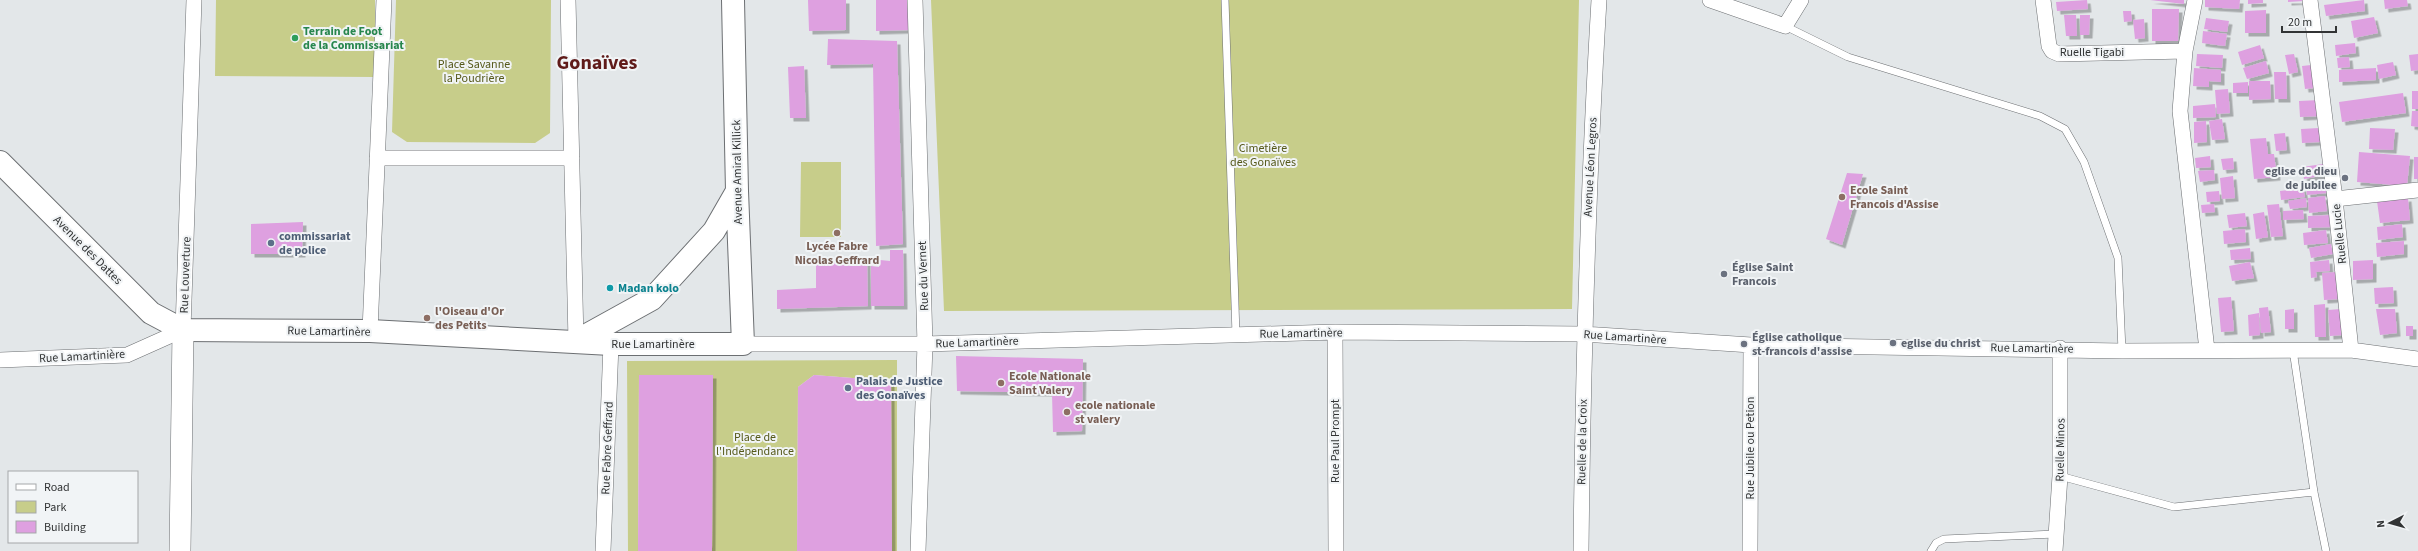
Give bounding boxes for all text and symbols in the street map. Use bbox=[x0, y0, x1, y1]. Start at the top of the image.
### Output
scale bar bbox=[2282, 8, 2336, 34]
text: 20 m bbox=[2288, 14, 2312, 31]
place label: Terrain de Foot de la Commissariat bbox=[303, 23, 404, 54]
marker: Terrain de Foot de la Commissariat bbox=[290, 33, 300, 43]
street label: Ruelle Tigabi bbox=[2060, 44, 2124, 61]
district label: Gonaïves bbox=[557, 49, 638, 77]
park label: Place Savanne la Poudrière bbox=[438, 56, 510, 87]
street label: Avenue Léon Legros bbox=[1579, 117, 1602, 217]
street label: Avenue Amiral Killick bbox=[728, 120, 747, 224]
park label: Cimetière des Gonaïves bbox=[1230, 140, 1296, 171]
place label: eglise de dieu de jubilee bbox=[2265, 163, 2337, 194]
marker: eglise de dieu de jubilee bbox=[2340, 173, 2350, 183]
place label: Ecole Saint Francois d'Assise bbox=[1850, 182, 1939, 213]
marker: Ecole Saint Francois d'Assise bbox=[1837, 192, 1847, 202]
street label: Ruelle Lucie bbox=[2328, 203, 2351, 265]
street label: Avenue des Dattes bbox=[49, 212, 126, 289]
place label: commissariat de police bbox=[279, 228, 351, 259]
marker: Lycée Fabre Nicolas Geffrard bbox=[832, 228, 842, 238]
street label: Rue Louverture bbox=[176, 236, 195, 314]
marker: commissariat de police bbox=[266, 238, 276, 248]
place label: Lycée Fabre Nicolas Geffrard bbox=[795, 238, 879, 269]
street label: Rue du Vernet bbox=[914, 241, 933, 311]
place label: Église Saint Francois bbox=[1732, 259, 1794, 290]
marker: Église Saint Francois bbox=[1719, 269, 1729, 279]
place label: Madan kolo bbox=[618, 280, 679, 297]
marker: Madan kolo bbox=[605, 283, 615, 293]
place label: l'Oiseau d'Or des Petits bbox=[435, 303, 504, 334]
marker: l'Oiseau d'Or des Petits bbox=[422, 313, 432, 323]
street label: Rue Lamartinère bbox=[287, 322, 371, 341]
street label: Rue Lamartinère bbox=[1259, 324, 1343, 343]
street label: Rue Lamartinère bbox=[1583, 326, 1667, 349]
place label: Église catholique st-francois d'assise bbox=[1752, 329, 1852, 360]
street label: Rue Lamartinère bbox=[935, 333, 1019, 352]
place label: eglise du christ bbox=[1901, 335, 1981, 352]
street label: Rue Lamartinère bbox=[611, 336, 695, 353]
marker: eglise du christ bbox=[1888, 338, 1898, 348]
marker: Église catholique st-francois d'assise bbox=[1739, 339, 1749, 349]
street label: Rue Lamartinère bbox=[1990, 339, 2074, 358]
street label: Rue Lamartinière bbox=[39, 346, 126, 367]
place label: Ecole Nationale Saint Valery bbox=[1009, 368, 1091, 399]
place label: Palais de Justice des Gonaïves bbox=[856, 373, 943, 404]
marker: Ecole Nationale Saint Valery bbox=[996, 378, 1006, 388]
marker: Palais de Justice des Gonaïves bbox=[843, 383, 853, 393]
place label: ecole nationale st valery bbox=[1075, 397, 1156, 428]
street label: Rue Jubile ou Petion bbox=[1742, 397, 1759, 499]
street label: Ruelle de la Croix bbox=[1573, 398, 1592, 485]
street label: Rue Paul Prompt bbox=[1327, 399, 1344, 483]
street label: Rue Fabre Geffrard bbox=[597, 401, 618, 495]
marker: ecole nationale st valery bbox=[1062, 407, 1072, 417]
street label: Ruelle Minos bbox=[2051, 418, 2070, 482]
park label: Place de l'Indépendance bbox=[716, 429, 794, 460]
legend bbox=[8, 471, 138, 543]
text: Road bbox=[44, 479, 70, 496]
text: Park bbox=[44, 499, 66, 516]
north arrow bbox=[2370, 503, 2410, 543]
text: Building bbox=[44, 519, 86, 536]
text: N bbox=[2373, 520, 2388, 528]

